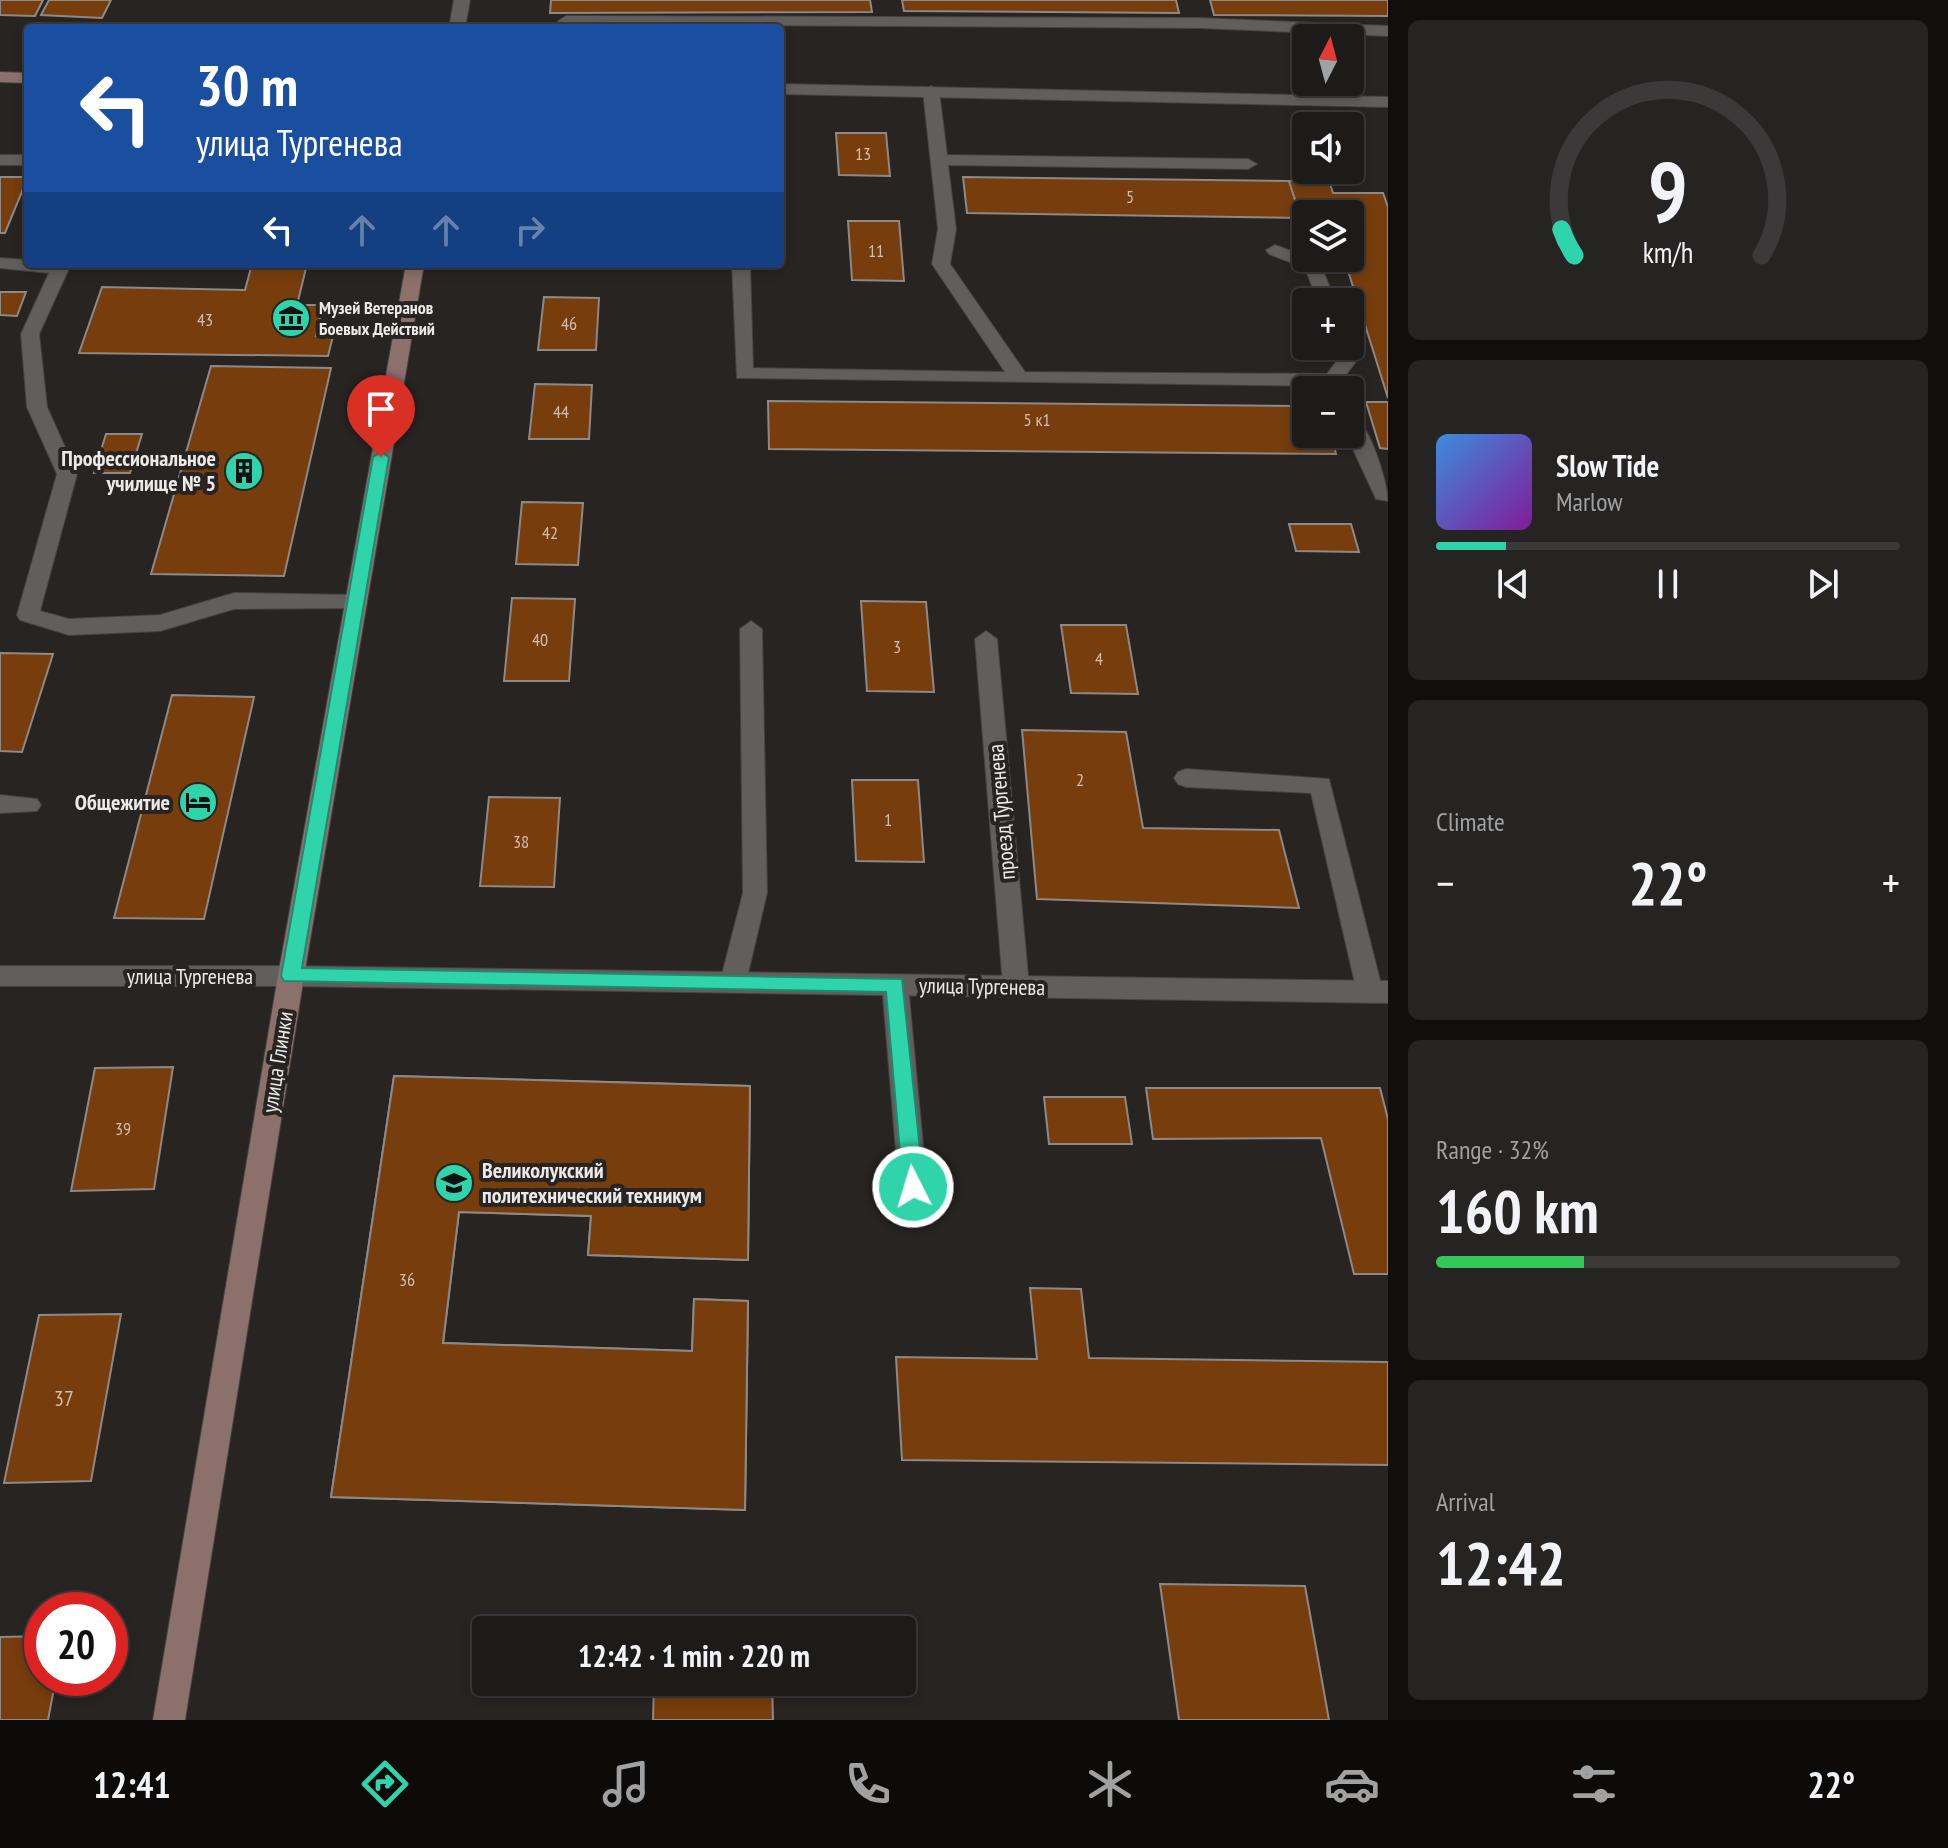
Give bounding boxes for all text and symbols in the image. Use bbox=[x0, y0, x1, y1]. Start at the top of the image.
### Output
north arrow bbox=[1292, 24, 1364, 96]
map controls bbox=[1292, 24, 1364, 448]
text: 30 m bbox=[196, 49, 298, 121]
icon: left bbox=[64, 56, 168, 160]
button: sound bbox=[1292, 112, 1364, 184]
text: улица Тургенева bbox=[196, 119, 403, 166]
text: 9 bbox=[1648, 137, 1688, 245]
house number: 13 bbox=[855, 142, 871, 165]
house number: 5 bbox=[1126, 185, 1134, 208]
button: layers bbox=[1292, 200, 1364, 272]
icon: left bbox=[256, 208, 300, 252]
icon: ahead bbox=[340, 208, 384, 252]
icon: ahead bbox=[424, 208, 468, 252]
icon: right bbox=[508, 208, 552, 252]
text: km/h bbox=[1643, 234, 1693, 271]
house number: 11 bbox=[868, 239, 884, 262]
button: + bbox=[1292, 288, 1364, 360]
place label: Музей Ветеранов Боевых Действий bbox=[319, 296, 435, 340]
museum icon: Музей Ветеранов Боевых Действий bbox=[270, 297, 312, 339]
house number: 43 bbox=[197, 308, 213, 331]
house number: 46 bbox=[561, 312, 577, 335]
pin bbox=[347, 375, 415, 457]
button: − bbox=[1292, 376, 1364, 448]
icon: arrive bbox=[359, 387, 403, 431]
house number: 44 bbox=[553, 400, 569, 423]
house number: 5 к1 bbox=[1024, 408, 1050, 431]
place label: Профессиональное училище № 5 bbox=[61, 444, 216, 497]
text: Slow Tide bbox=[1556, 446, 1659, 485]
building icon: Профессиональное училище № 5 bbox=[223, 450, 265, 492]
text: Marlow bbox=[1556, 485, 1622, 518]
house number: 42 bbox=[542, 521, 558, 544]
icon: previous bbox=[1491, 562, 1535, 606]
icon: pause bbox=[1646, 562, 1690, 606]
icon: next bbox=[1801, 562, 1845, 606]
house number: 40 bbox=[532, 628, 548, 651]
house number: 3 bbox=[893, 635, 901, 658]
house number: 4 bbox=[1095, 647, 1103, 670]
street label: проезд Тургенева bbox=[981, 743, 1021, 881]
house number: 2 bbox=[1076, 768, 1084, 791]
hotel icon: Общежитие bbox=[177, 781, 219, 823]
place label: Общежитие bbox=[75, 788, 170, 816]
text: Climate bbox=[1436, 805, 1505, 838]
house number: 1 bbox=[884, 808, 892, 831]
house number: 38 bbox=[513, 830, 529, 853]
text: 22° bbox=[1628, 844, 1708, 922]
text: − bbox=[1436, 854, 1454, 911]
text: + bbox=[1882, 854, 1900, 911]
street label: улица Тургенева bbox=[127, 962, 253, 990]
street label: улица Тургенева bbox=[919, 971, 1045, 1001]
street label: улица Глинки bbox=[255, 1009, 299, 1115]
house number: 39 bbox=[115, 1117, 131, 1140]
text: Range · 32% bbox=[1436, 1133, 1549, 1166]
position arrow bbox=[871, 1145, 955, 1229]
place label: Великолукский политехнический техникум bbox=[482, 1156, 702, 1209]
school or university icon: Великолукский политехнический техникум bbox=[433, 1162, 475, 1204]
text: 160 km bbox=[1436, 1172, 1599, 1250]
house number: 36 bbox=[399, 1268, 415, 1291]
house number: 37 bbox=[54, 1384, 74, 1412]
text: Arrival bbox=[1436, 1485, 1495, 1518]
text: 12:42 bbox=[1436, 1524, 1566, 1602]
speed limit sign: 20 bbox=[24, 1592, 128, 1696]
text: 12:42 · 1 min · 220 m bbox=[578, 1636, 810, 1675]
icon: directions bbox=[357, 1756, 413, 1812]
icon: music bbox=[598, 1756, 654, 1812]
icon: phone bbox=[840, 1756, 896, 1812]
icon: climate bbox=[1082, 1756, 1138, 1812]
icon: car bbox=[1324, 1756, 1380, 1812]
icon: filters bbox=[1566, 1756, 1622, 1812]
text: 12:41 bbox=[93, 1761, 171, 1808]
text: 22° bbox=[1807, 1761, 1855, 1808]

